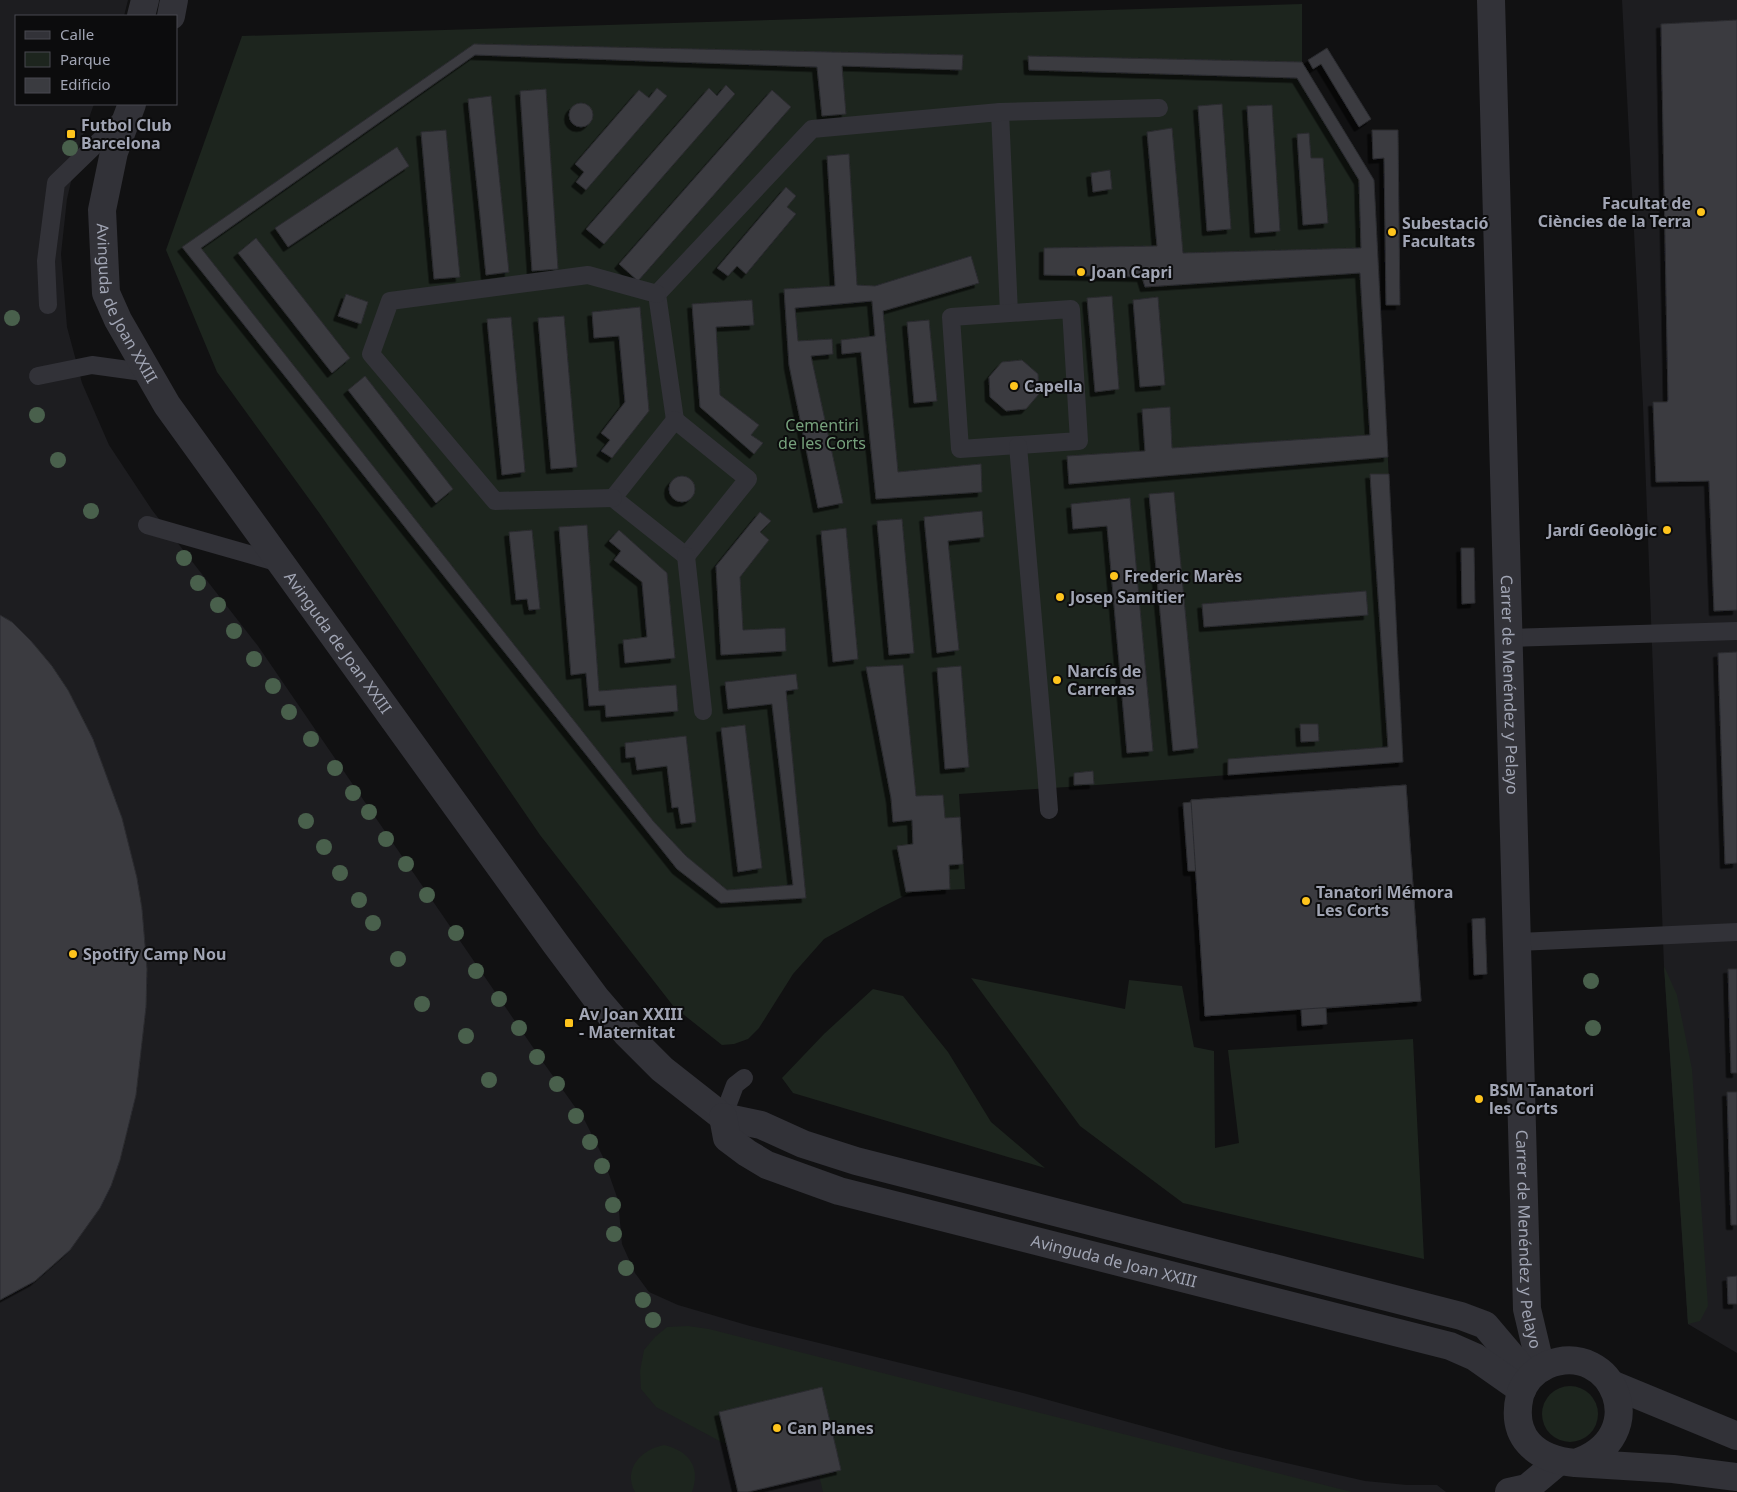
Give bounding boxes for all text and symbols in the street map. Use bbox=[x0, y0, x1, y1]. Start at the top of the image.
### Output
legend bbox=[15, 15, 178, 105]
text: Calle bbox=[60, 24, 94, 44]
text: Parque bbox=[60, 49, 110, 69]
text: Edificio bbox=[60, 74, 111, 94]
place label: Futbol Club Barcelona bbox=[81, 114, 172, 154]
marker: Futbol Club Barcelona bbox=[65, 128, 77, 140]
place label: Facultat de Ciències de la Terra bbox=[1538, 192, 1691, 232]
marker: Facultat de Ciències de la Terra bbox=[1695, 206, 1707, 218]
place label: Subestació Facultats bbox=[1402, 212, 1488, 252]
street label: Avinguda de Joan XXIII bbox=[92, 223, 163, 387]
marker: Subestació Facultats bbox=[1386, 226, 1398, 238]
place label: Joan Capri bbox=[1089, 261, 1172, 283]
marker: Joan Capri bbox=[1075, 266, 1087, 278]
place label: Capella bbox=[1024, 375, 1083, 397]
marker: Capella bbox=[1008, 380, 1020, 392]
park label: Cementiri de les Corts bbox=[778, 414, 866, 454]
place label: Jardí Geològic bbox=[1545, 519, 1657, 541]
marker: Jardí Geològic bbox=[1661, 524, 1673, 536]
place label: Frederic Marès bbox=[1124, 565, 1242, 587]
street label: Avinguda de Joan XXIII bbox=[279, 567, 397, 718]
marker: Frederic Marès bbox=[1108, 570, 1120, 582]
street label: Carrer de Menéndez y Pelayo bbox=[1496, 575, 1524, 795]
place label: Josep Samitier bbox=[1068, 586, 1184, 608]
marker: Josep Samitier bbox=[1054, 591, 1066, 603]
place label: Narcís de Carreras bbox=[1067, 660, 1141, 700]
marker: Narcís de Carreras bbox=[1051, 674, 1063, 686]
place label: Tanatori Mémora Les Corts bbox=[1316, 881, 1453, 921]
marker: Tanatori Mémora Les Corts bbox=[1300, 895, 1312, 907]
place label: Spotify Camp Nou bbox=[83, 943, 226, 965]
marker: Spotify Camp Nou bbox=[67, 948, 79, 960]
place label: Av Joan XXIII - Maternitat bbox=[579, 1003, 683, 1043]
marker: Av Joan XXIII - Maternitat bbox=[563, 1017, 575, 1029]
place label: BSM Tanatori les Corts bbox=[1489, 1079, 1594, 1119]
marker: BSM Tanatori les Corts bbox=[1473, 1093, 1485, 1105]
street label: Carrer de Menéndez y Pelayo bbox=[1511, 1129, 1547, 1351]
street label: Avinguda de Joan XXIII bbox=[1029, 1229, 1199, 1292]
place label: Can Planes bbox=[787, 1417, 874, 1439]
marker: Can Planes bbox=[771, 1422, 783, 1434]

